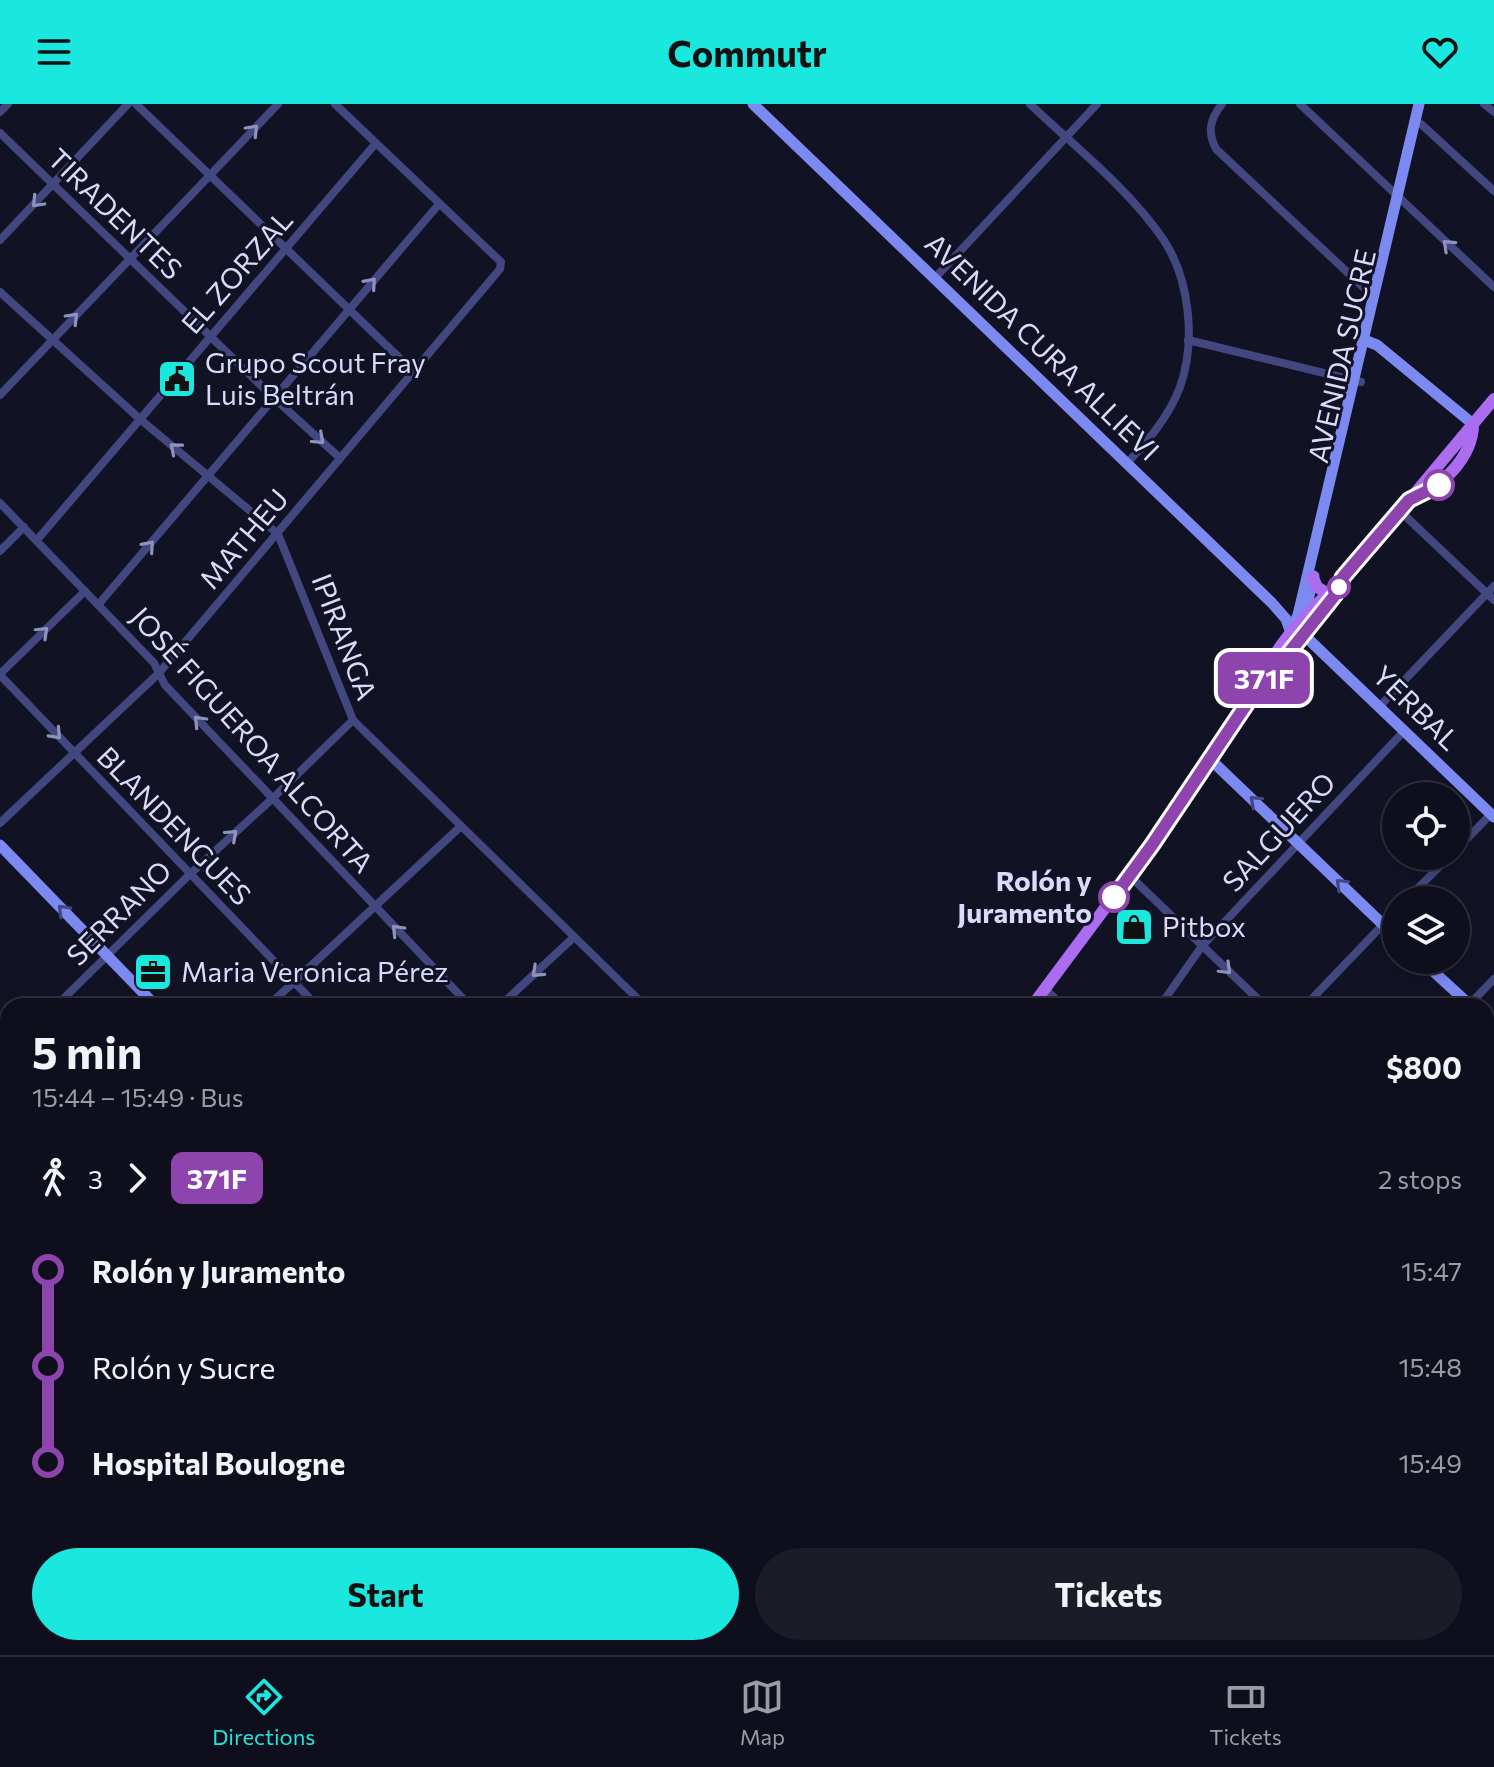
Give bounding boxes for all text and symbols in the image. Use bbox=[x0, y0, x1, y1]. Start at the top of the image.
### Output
icon: menu bbox=[32, 30, 76, 74]
text: Commutr bbox=[667, 30, 827, 74]
icon: heart bbox=[1418, 30, 1462, 74]
one-way arrow bbox=[244, 125, 258, 139]
street label: TIRADENTES bbox=[42, 141, 190, 286]
one-way arrow bbox=[31, 193, 46, 207]
street label: EL ZORZAL bbox=[173, 203, 299, 340]
street label: AVENIDA CURA ALLIEVI bbox=[918, 226, 1167, 467]
one-way arrow bbox=[1443, 239, 1457, 254]
street label: AVENIDA SUCRE bbox=[1300, 246, 1382, 466]
one-way arrow bbox=[362, 278, 376, 292]
one-way arrow bbox=[64, 313, 79, 327]
place label: Grupo Scout Fray Luis Beltrán bbox=[205, 345, 426, 411]
public building icon: Grupo Scout Fray Luis Beltrán bbox=[156, 358, 198, 400]
one-way arrow bbox=[309, 429, 324, 443]
one-way arrow bbox=[170, 443, 185, 458]
unlabelled marker bbox=[1424, 470, 1454, 500]
street label: MATHEU bbox=[192, 482, 295, 595]
one-way arrow bbox=[139, 540, 154, 555]
street label: IPIRANGA bbox=[305, 569, 385, 704]
unlabelled marker bbox=[1328, 576, 1350, 598]
street label: JOSÉ FIGUEROA ALCORTA bbox=[124, 599, 381, 879]
one-way arrow bbox=[34, 627, 48, 642]
line badge: 371F bbox=[1208, 652, 1320, 704]
street label: YERBAL bbox=[1366, 658, 1467, 757]
text: 371F bbox=[1234, 661, 1294, 695]
one-way arrow bbox=[194, 715, 208, 730]
one-way arrow bbox=[47, 725, 62, 739]
street label: BLANDENGUES bbox=[91, 739, 259, 912]
street label: SALGUERO bbox=[1215, 765, 1342, 898]
map controls bbox=[1382, 782, 1470, 974]
button: locate bbox=[1382, 782, 1470, 870]
one-way arrow bbox=[1250, 796, 1264, 810]
one-way arrow bbox=[223, 830, 238, 845]
street label: SERRANO bbox=[59, 853, 178, 972]
place label: Rolón y Juramento bbox=[957, 863, 1092, 929]
one-way arrow bbox=[1336, 879, 1350, 893]
marker: Rolón y Juramento bbox=[1099, 882, 1129, 912]
button: layers bbox=[1382, 886, 1470, 974]
one-way arrow bbox=[58, 905, 72, 919]
shop icon: Pitbox bbox=[1113, 906, 1155, 948]
place label: Pitbox bbox=[1162, 909, 1246, 943]
one-way arrow bbox=[391, 925, 406, 939]
office icon: Maria Veronica Pérez bbox=[132, 951, 174, 993]
place label: Maria Veronica Pérez bbox=[181, 954, 448, 988]
one-way arrow bbox=[1217, 960, 1231, 974]
one-way arrow bbox=[532, 962, 546, 977]
text: 5 min bbox=[32, 1024, 142, 1078]
text: $800 bbox=[1386, 1048, 1462, 1085]
text: 15:44 – 15:49 · Bus bbox=[32, 1081, 243, 1112]
icon: walk bbox=[32, 1156, 76, 1200]
icon: forward bbox=[115, 1156, 159, 1200]
text: 371F bbox=[187, 1161, 247, 1195]
text: 3 bbox=[88, 1163, 103, 1194]
text: 2 stops bbox=[1378, 1163, 1462, 1194]
text: Rolón y Juramento bbox=[92, 1252, 345, 1289]
text: 15:47 bbox=[1401, 1255, 1462, 1286]
text: Rolón y Sucre bbox=[92, 1348, 275, 1385]
text: 15:48 bbox=[1398, 1351, 1462, 1382]
text: Hospital Boulogne bbox=[92, 1444, 345, 1481]
text: 15:49 bbox=[1398, 1447, 1462, 1478]
button: Start bbox=[32, 1548, 739, 1640]
button: Tickets bbox=[755, 1548, 1462, 1640]
tab: Directions bbox=[212, 1675, 315, 1750]
tab: Map bbox=[740, 1675, 785, 1750]
tab: Tickets bbox=[1209, 1675, 1282, 1750]

